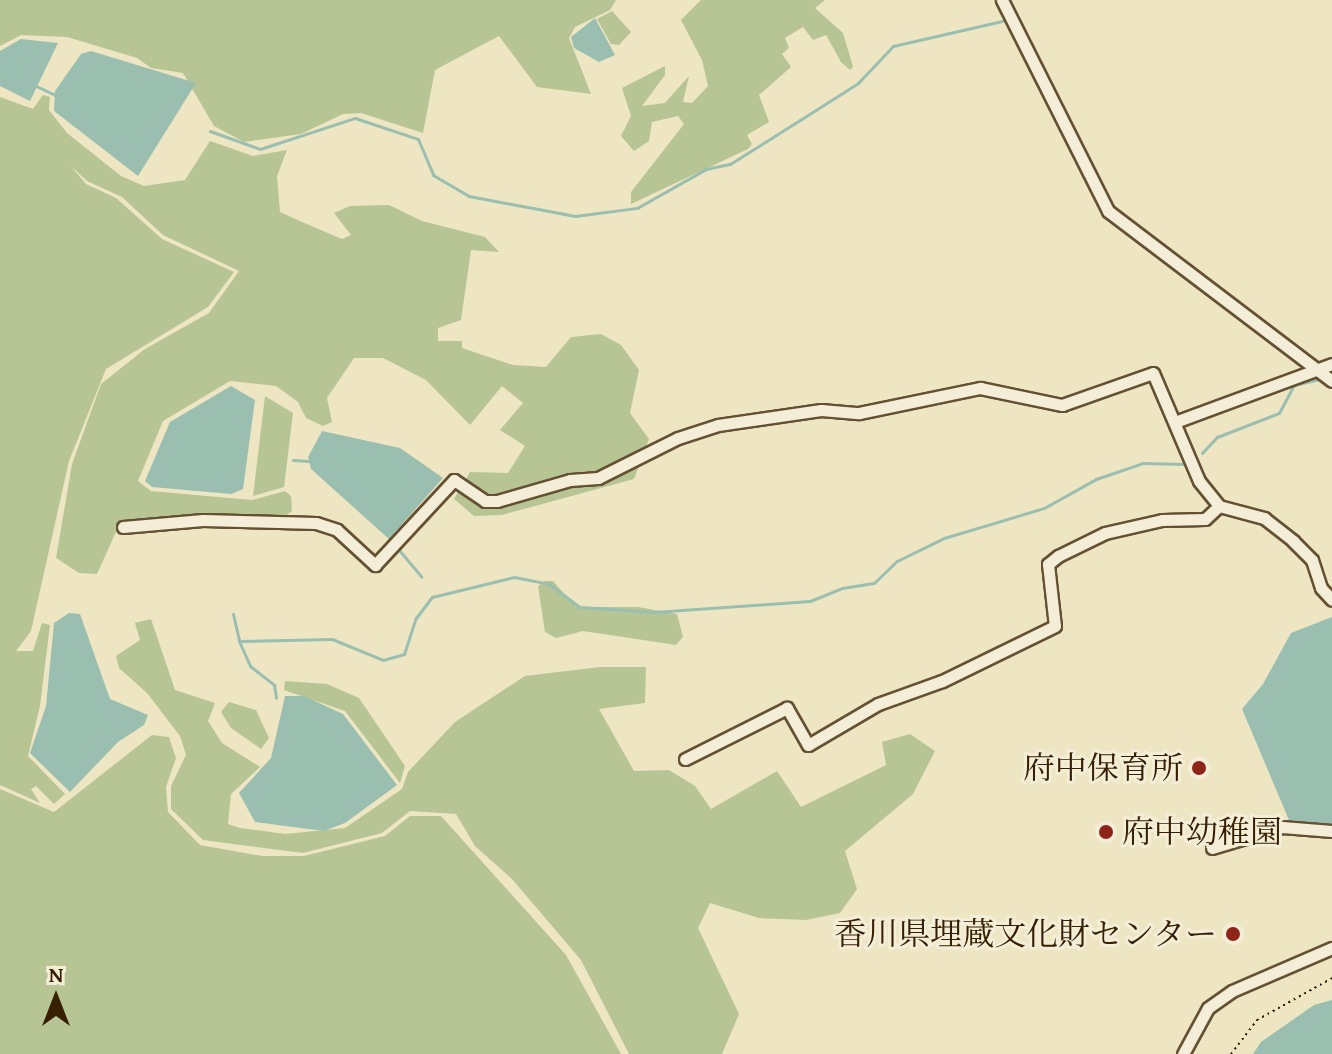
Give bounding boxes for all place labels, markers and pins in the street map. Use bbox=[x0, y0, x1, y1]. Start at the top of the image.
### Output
place label: 府中保育所 bbox=[1023, 749, 1183, 787]
marker: 府中保育所 bbox=[1190, 759, 1208, 777]
place label: 府中幼稚園 bbox=[1122, 813, 1282, 851]
marker: 府中幼稚園 bbox=[1097, 823, 1115, 841]
place label: 香川県埋蔵文化財センター bbox=[833, 915, 1217, 953]
marker: 香川県埋蔵文化財センター bbox=[1224, 925, 1242, 943]

